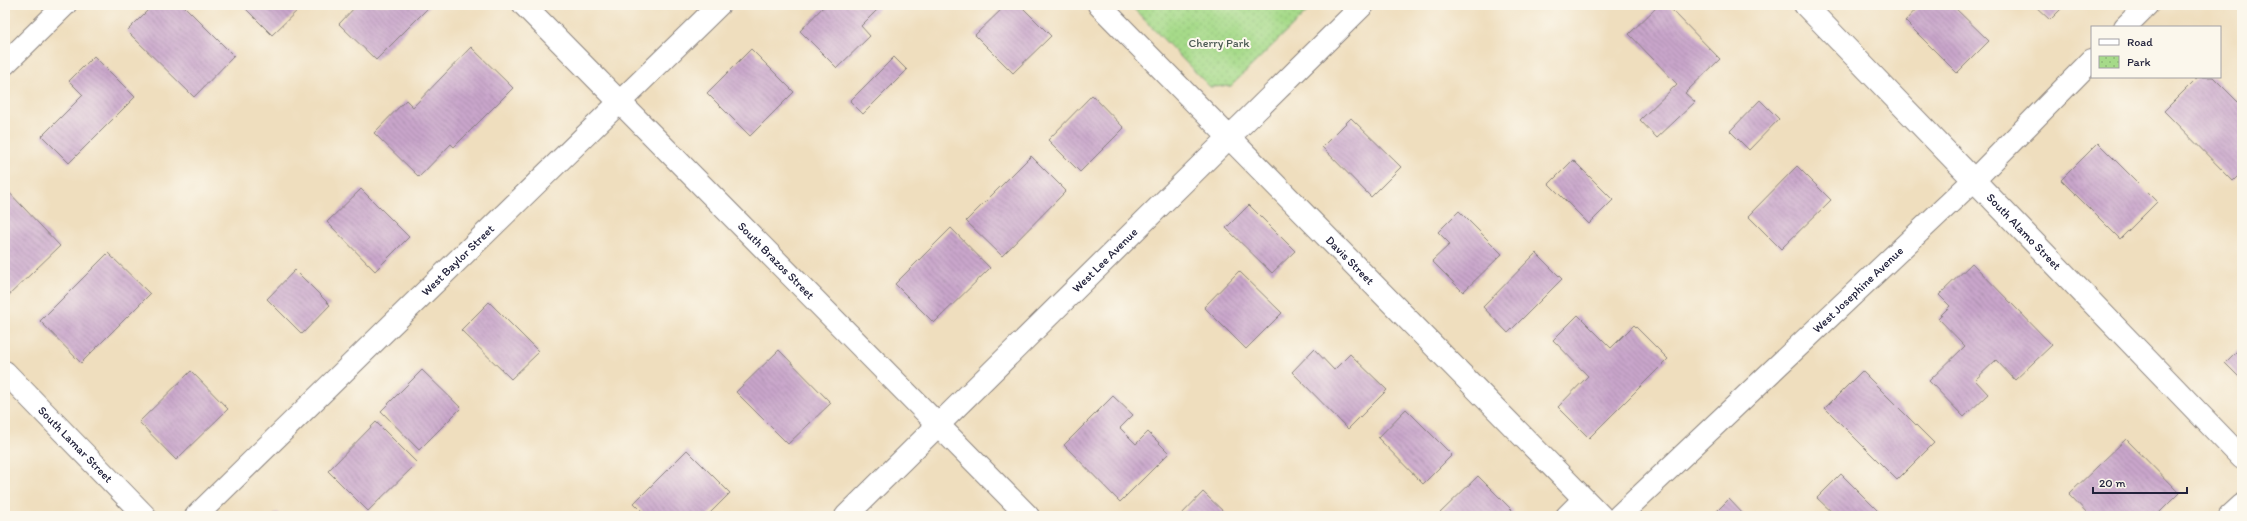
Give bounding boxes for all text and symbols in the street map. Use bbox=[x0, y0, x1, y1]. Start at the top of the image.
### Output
legend bbox=[2091, 26, 2221, 78]
text: Road bbox=[2127, 35, 2153, 49]
park label: Cherry Park bbox=[1189, 36, 1250, 50]
text: Park bbox=[2127, 55, 2151, 69]
street label: South Alamo Street bbox=[1984, 190, 2064, 273]
street label: South Brazos Street bbox=[735, 219, 818, 303]
street label: West Baylor Street bbox=[419, 221, 497, 299]
street label: West Lee Avenue bbox=[1069, 225, 1141, 295]
street label: Davis Street bbox=[1323, 233, 1377, 288]
street label: West Josephine Avenue bbox=[1810, 243, 1906, 336]
street label: South Lamar Street bbox=[35, 403, 116, 486]
scale bar bbox=[2093, 469, 2187, 495]
text: 20 m bbox=[2099, 476, 2126, 490]

